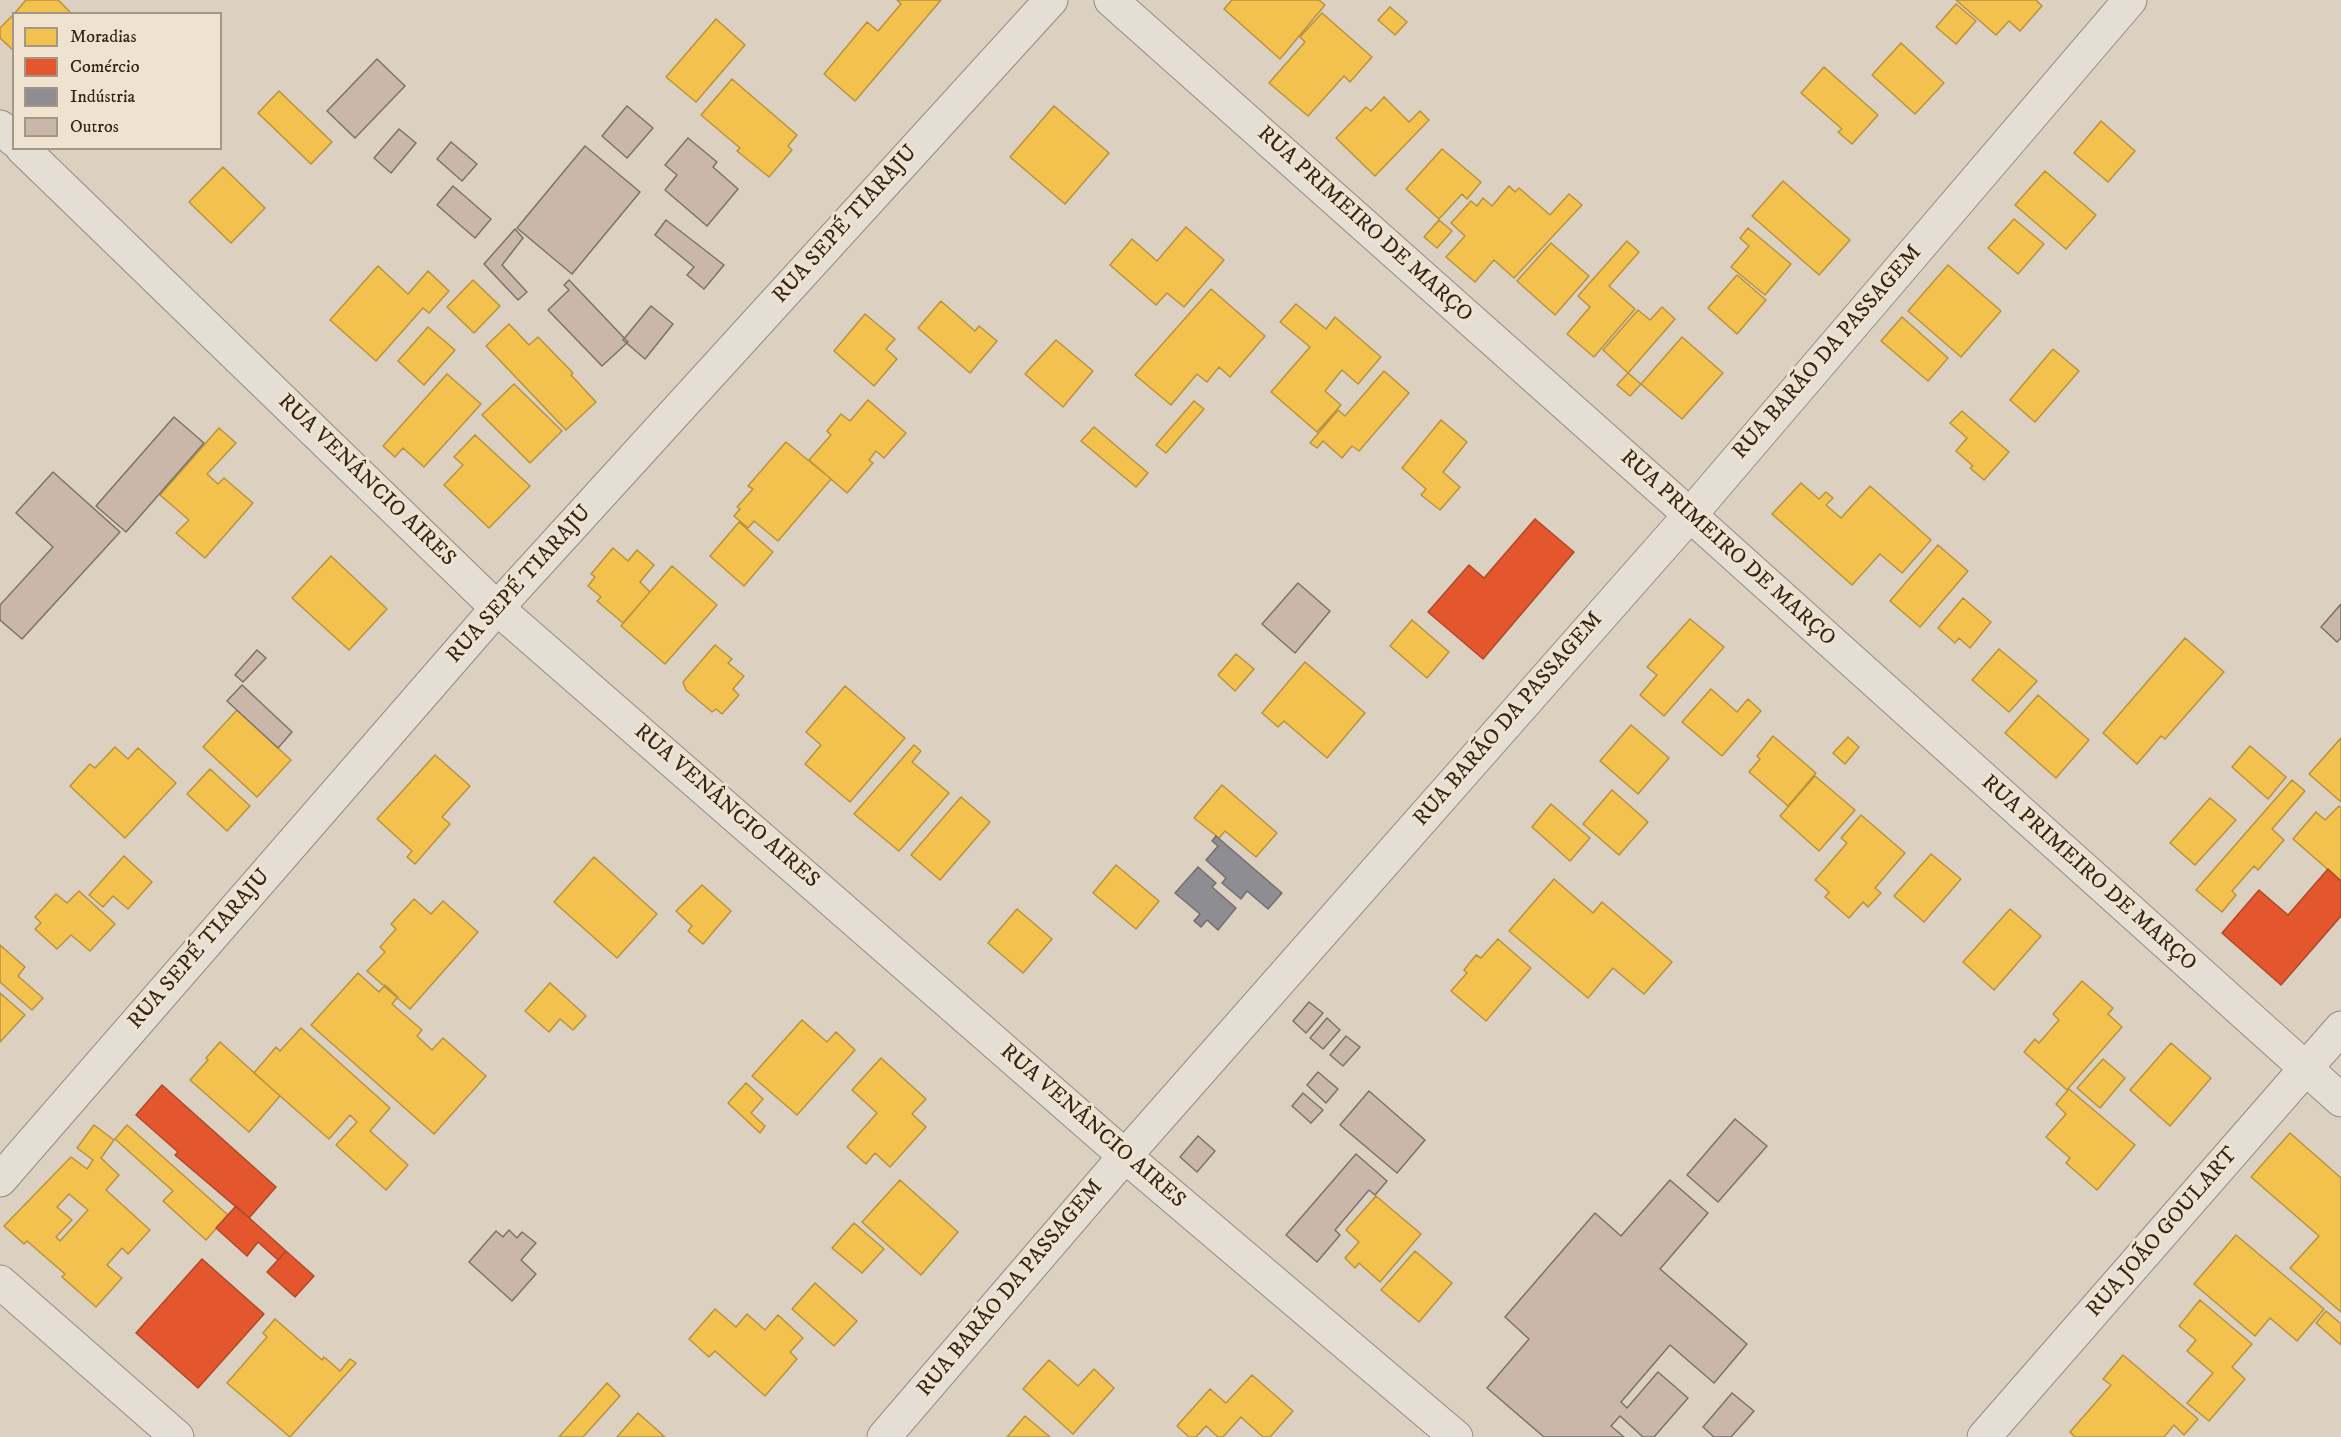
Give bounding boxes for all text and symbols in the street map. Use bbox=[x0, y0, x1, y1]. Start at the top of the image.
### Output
legend bbox=[12, 12, 222, 150]
text: Moradias bbox=[70, 26, 137, 48]
text: Comércio bbox=[70, 56, 139, 78]
text: Indústria bbox=[70, 86, 135, 108]
text: Outros bbox=[70, 116, 119, 138]
street label: RUA PRIMEIRO DE MARÇO bbox=[1251, 121, 1477, 329]
street label: RUA SEPÉ TIARAJU bbox=[768, 141, 924, 309]
street label: RUA BARÃO DA PASSAGEM bbox=[1728, 241, 1928, 465]
street label: RUA VENÂNCIO AIRES bbox=[272, 389, 460, 573]
street label: RUA PRIMEIRO DE MARÇO bbox=[1614, 445, 1840, 653]
street label: RUA SEPÉ TIARAJU bbox=[442, 501, 598, 669]
street label: RUA BARÃO DA PASSAGEM bbox=[1409, 608, 1609, 832]
street label: RUA VENÂNCIO AIRES bbox=[628, 719, 824, 895]
street label: RUA PRIMEIRO DE MARÇO bbox=[1975, 770, 2201, 978]
street label: RUA SEPÉ TIARAJU bbox=[123, 865, 277, 1035]
street label: RUA VENÂNCIO AIRES bbox=[994, 1039, 1190, 1215]
street label: RUA JOÃO GOULART bbox=[2082, 1142, 2244, 1324]
street label: RUA BARÃO DA PASSAGEM bbox=[912, 1175, 1110, 1403]

